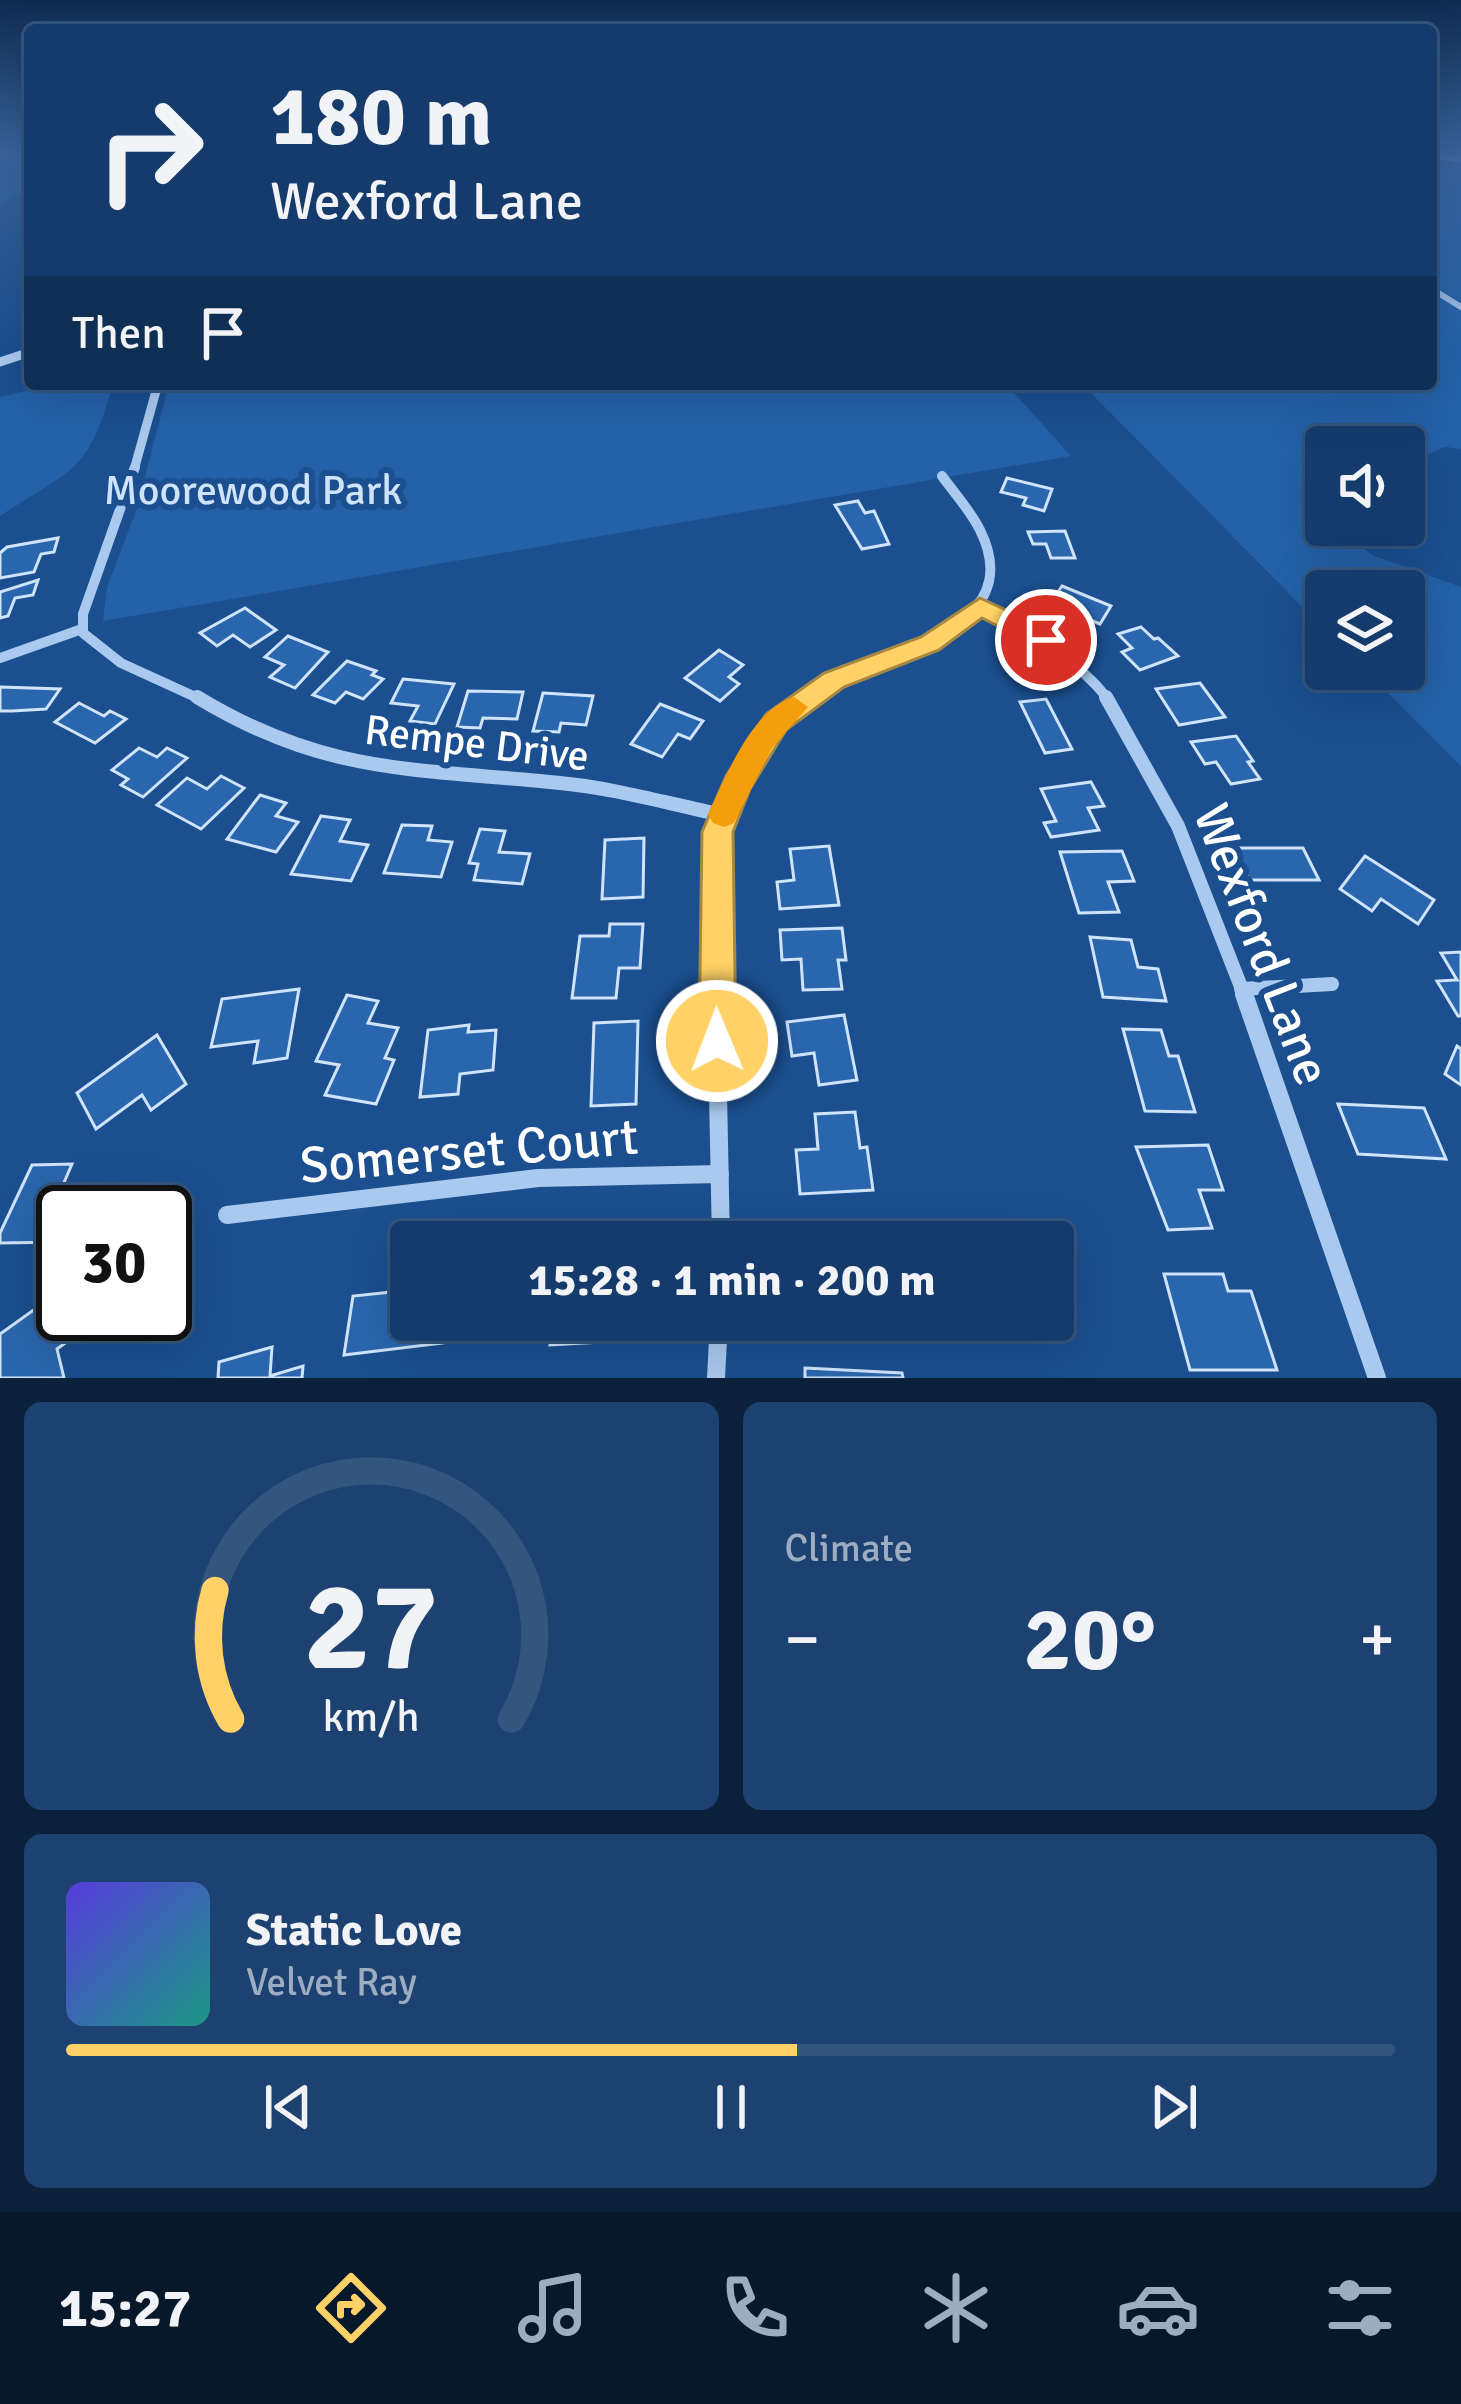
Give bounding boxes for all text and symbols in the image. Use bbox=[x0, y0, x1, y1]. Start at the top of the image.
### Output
text: 180 m bbox=[270, 65, 492, 169]
icon: right bbox=[72, 72, 228, 228]
text: Wexford Lane bbox=[270, 168, 583, 235]
icon: arrive bbox=[190, 300, 256, 366]
text: Then bbox=[72, 306, 166, 361]
map controls bbox=[1305, 426, 1425, 690]
button: sound bbox=[1305, 426, 1425, 546]
park label: Moorewood Park bbox=[104, 465, 402, 516]
button: layers bbox=[1305, 570, 1425, 690]
pin bbox=[995, 589, 1097, 691]
icon: arrive bbox=[1013, 607, 1079, 673]
street label: Rempe Drive bbox=[362, 704, 592, 783]
street label: Wexford Lane bbox=[1179, 795, 1344, 1094]
position arrow bbox=[654, 978, 780, 1104]
street label: Somerset Court bbox=[297, 1105, 641, 1198]
speed limit sign: 30 bbox=[36, 1185, 192, 1341]
text: 15:28 · 1 min · 200 m bbox=[528, 1253, 936, 1308]
text: Climate bbox=[785, 1524, 913, 1572]
text: 27 bbox=[304, 1551, 439, 1704]
text: 20° bbox=[1023, 1584, 1156, 1695]
text: − bbox=[785, 1599, 820, 1680]
text: + bbox=[1359, 1599, 1395, 1680]
text: km/h bbox=[323, 1691, 420, 1744]
text: Static Love bbox=[246, 1903, 462, 1958]
text: Velvet Ray bbox=[246, 1958, 417, 2006]
icon: previous bbox=[255, 2074, 321, 2140]
icon: pause bbox=[698, 2074, 764, 2140]
icon: next bbox=[1141, 2074, 1207, 2140]
icon: directions bbox=[309, 2266, 393, 2350]
icon: music bbox=[511, 2266, 595, 2350]
icon: phone bbox=[713, 2266, 797, 2350]
icon: climate bbox=[914, 2266, 998, 2350]
icon: car bbox=[1116, 2266, 1200, 2350]
icon: filters bbox=[1318, 2266, 1402, 2350]
text: 15:27 bbox=[59, 2275, 191, 2342]

